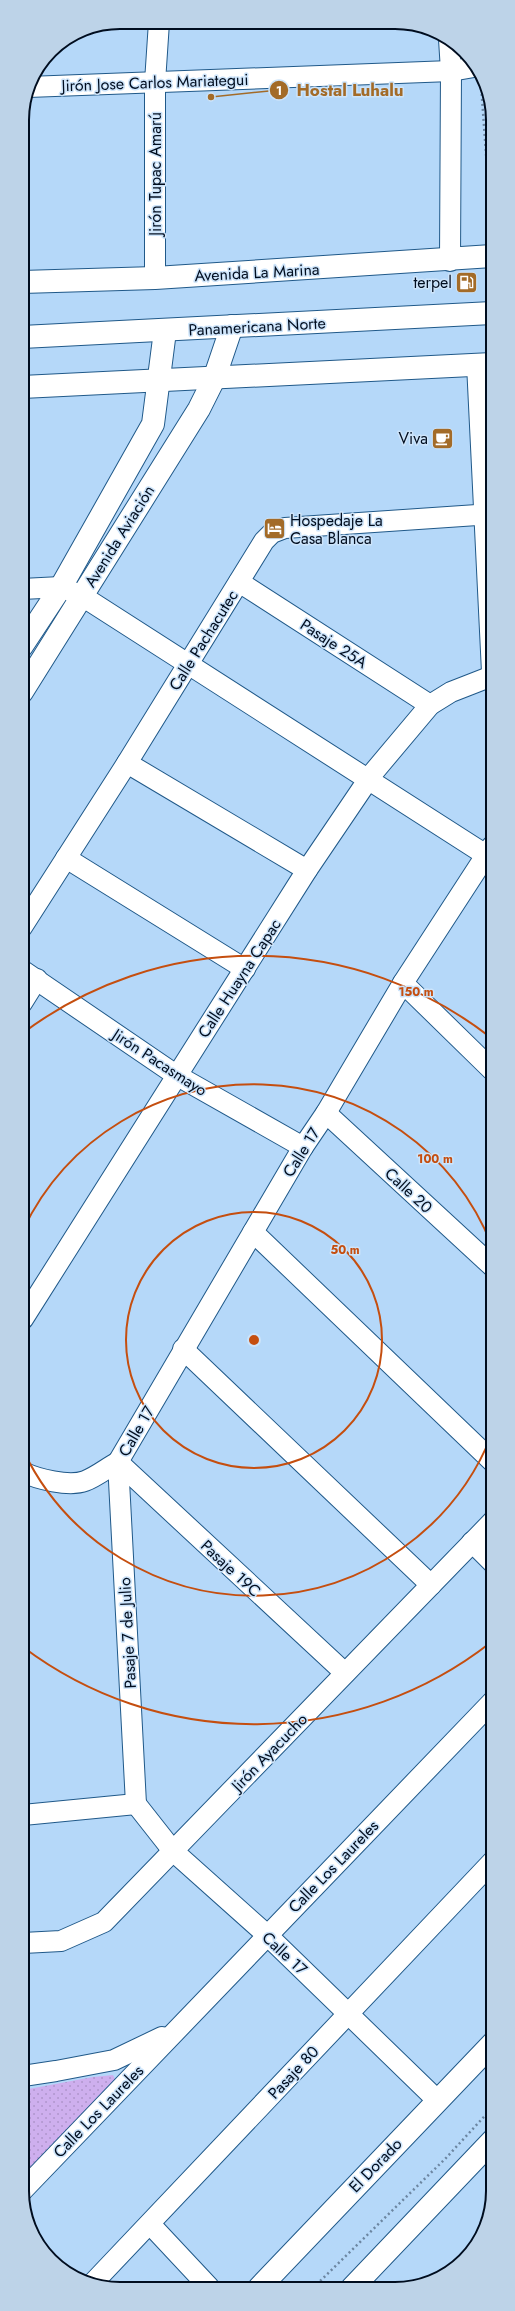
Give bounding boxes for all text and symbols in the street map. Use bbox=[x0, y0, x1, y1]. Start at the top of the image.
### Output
street label: Jirón Jose Carlos Mariategui bbox=[59, 68, 249, 97]
callout: Hostal Luhalu bbox=[269, 76, 412, 105]
text: Hostal Luhalu bbox=[296, 78, 404, 102]
text: 1 bbox=[276, 82, 282, 100]
street label: Jirón Tupac Amarú bbox=[144, 112, 167, 238]
street label: Avenida La Marina bbox=[194, 258, 320, 287]
fuel station icon: terpel bbox=[454, 269, 480, 295]
place label: terpel bbox=[413, 271, 452, 294]
street label: Panamericana Norte bbox=[188, 311, 326, 342]
cafe icon: Viva bbox=[430, 425, 456, 451]
place label: Viva bbox=[399, 427, 428, 450]
street label: Avenida Aviación bbox=[79, 481, 160, 592]
place label: Hospedaje La Casa Blanca bbox=[290, 509, 383, 550]
hotel icon: Hospedaje La Casa Blanca bbox=[261, 516, 287, 542]
street label: Calle Pachacutec bbox=[163, 586, 244, 695]
street label: Pasaje 25A bbox=[296, 613, 372, 674]
street label: Calle Huayna Capac bbox=[192, 914, 287, 1042]
text: 150 m bbox=[398, 983, 434, 1001]
street label: Jirón Pacasmayo bbox=[106, 1022, 212, 1102]
street label: Calle 17 bbox=[277, 1122, 326, 1182]
text: 100 m bbox=[417, 1150, 453, 1168]
street label: Calle 20 bbox=[380, 1162, 438, 1218]
text: 50 m bbox=[330, 1241, 360, 1259]
centre of rings bbox=[247, 1333, 261, 1347]
street label: Calle 17 bbox=[113, 1401, 160, 1461]
street label: Pasaje 19C bbox=[196, 1535, 266, 1602]
street label: Pasaje 7 de Julio bbox=[113, 1577, 142, 1689]
street label: Jirón Ayacucho bbox=[225, 1708, 313, 1798]
street label: Calle Los Laureles bbox=[283, 1815, 384, 1918]
street label: Calle 17 bbox=[257, 1926, 313, 1981]
street label: Pasaje 80 bbox=[263, 2041, 324, 2104]
street label: Calle Los Laureles bbox=[48, 2060, 149, 2163]
street label: El Dorado bbox=[343, 2133, 407, 2198]

